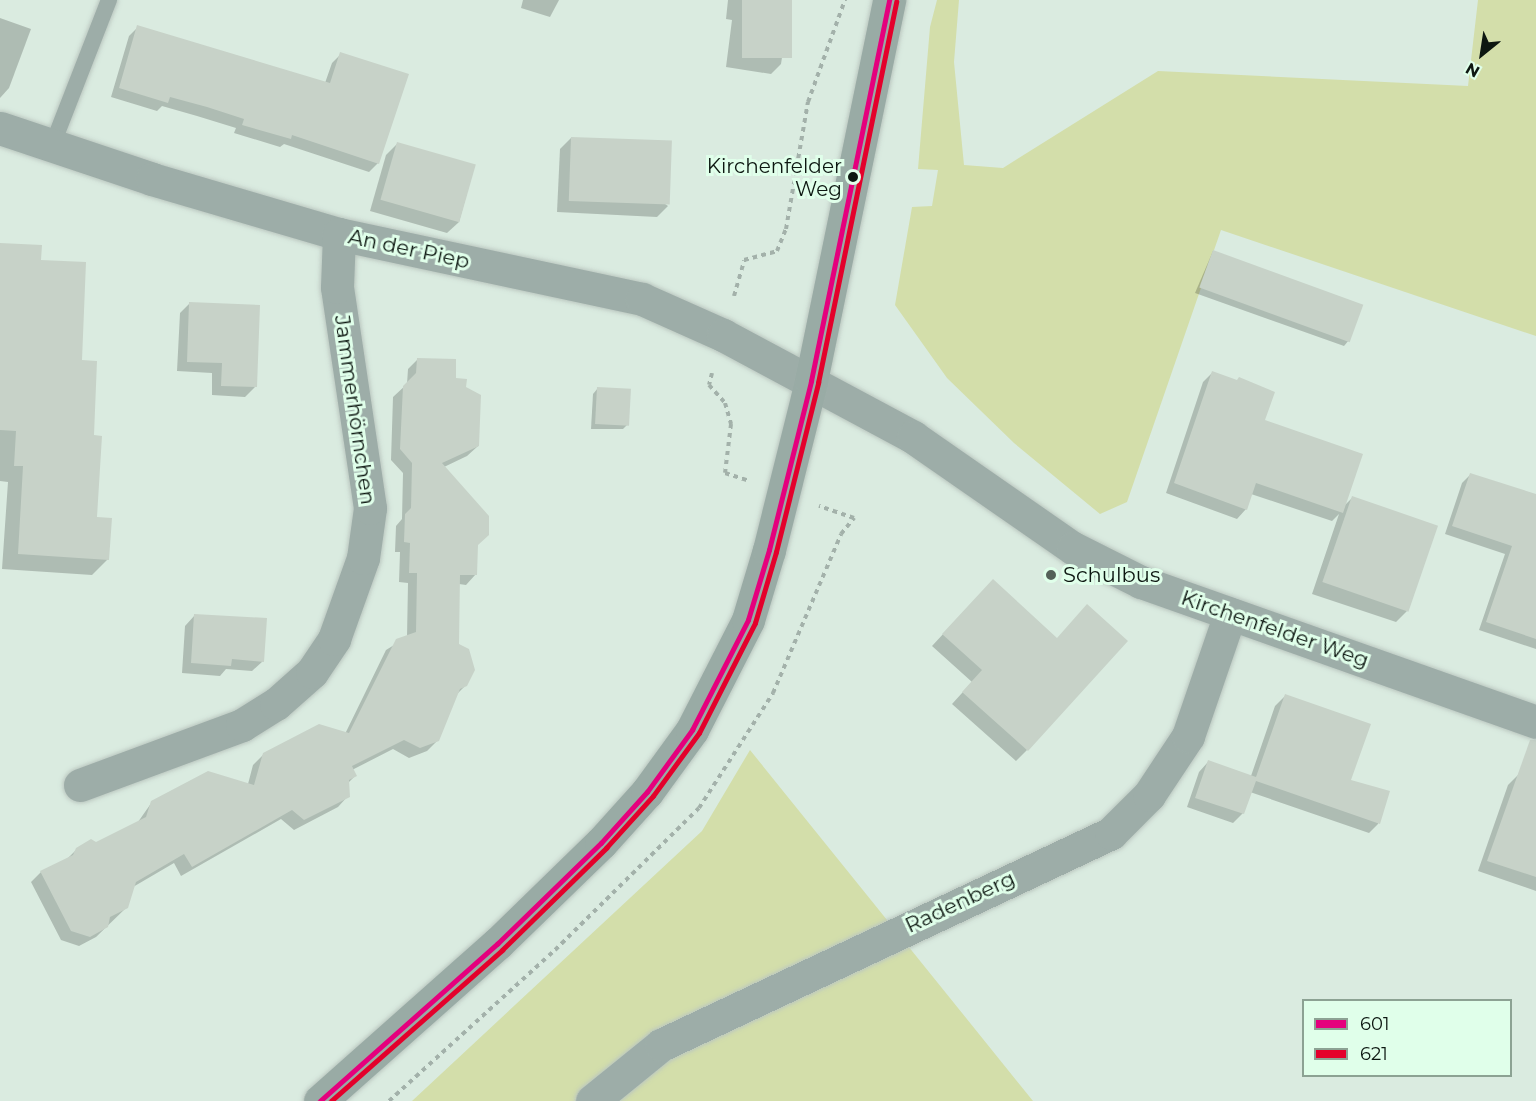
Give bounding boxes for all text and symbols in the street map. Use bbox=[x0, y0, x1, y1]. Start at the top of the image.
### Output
north arrow bbox=[1452, 24, 1512, 84]
text: N bbox=[1462, 59, 1483, 81]
place label: Kirchenfelder Weg bbox=[707, 154, 842, 201]
marker: Kirchenfelder Weg bbox=[847, 171, 859, 183]
street label: An der Piep bbox=[346, 224, 472, 274]
street label: Jammerhörnchen bbox=[329, 314, 381, 506]
place label: Schulbus bbox=[1063, 562, 1160, 588]
marker: Schulbus bbox=[1044, 568, 1058, 582]
street label: Kirchenfelder Weg bbox=[1178, 585, 1372, 673]
street label: Radenberg bbox=[901, 866, 1019, 938]
legend bbox=[1302, 999, 1512, 1077]
text: 601 bbox=[1360, 1013, 1389, 1035]
text: 621 bbox=[1360, 1043, 1388, 1065]

